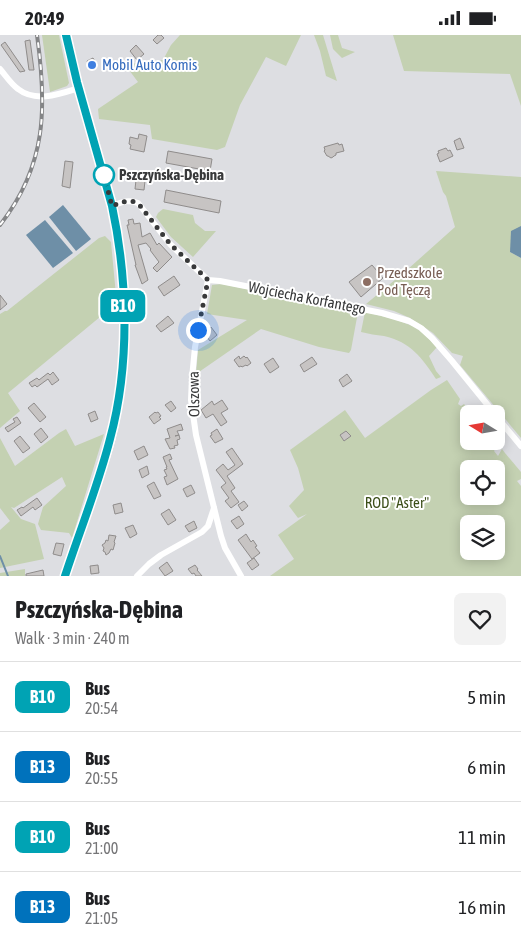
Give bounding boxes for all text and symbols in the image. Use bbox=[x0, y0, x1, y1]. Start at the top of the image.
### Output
text: 20:49 bbox=[25, 7, 64, 29]
place label: Mobil Auto Komis bbox=[102, 56, 197, 73]
marker: Mobil Auto Komis bbox=[86, 59, 98, 71]
marker: Pszczyńska-Dębina bbox=[93, 164, 115, 186]
place label: Pszczyńska-Dębina bbox=[119, 166, 224, 183]
place label: Przedszkole Pod Tęczą bbox=[377, 264, 443, 298]
marker: Przedszkole Pod Tęczą bbox=[361, 276, 373, 288]
street label: Wojciecha Korfantego bbox=[247, 278, 367, 317]
line badge: B10 bbox=[94, 290, 152, 322]
text: B10 bbox=[110, 295, 136, 316]
your location bbox=[186, 318, 211, 343]
street label: Olszowa bbox=[185, 371, 202, 417]
north arrow bbox=[460, 405, 505, 450]
map controls bbox=[460, 405, 505, 560]
button: locate bbox=[460, 460, 505, 505]
park label: ROD "Aster" bbox=[365, 494, 429, 511]
button: layers bbox=[460, 515, 505, 560]
button: heart bbox=[454, 593, 506, 645]
text: Pszczyńska-Dębina bbox=[15, 596, 183, 623]
text: Walk · 3 min · 240 m bbox=[15, 629, 129, 647]
text: Bus bbox=[85, 677, 110, 699]
text: B10 bbox=[30, 686, 55, 707]
text: 5 min bbox=[467, 686, 506, 708]
text: 20:54 bbox=[85, 699, 118, 717]
text: Bus bbox=[85, 747, 110, 769]
text: B13 bbox=[30, 756, 55, 777]
text: 6 min bbox=[467, 756, 506, 778]
text: 20:55 bbox=[85, 769, 118, 787]
text: Bus bbox=[85, 817, 110, 839]
text: B10 bbox=[30, 826, 55, 847]
text: 11 min bbox=[458, 826, 506, 848]
text: 21:00 bbox=[85, 839, 118, 857]
text: Bus bbox=[85, 887, 110, 909]
text: B13 bbox=[30, 896, 55, 917]
text: 16 min bbox=[458, 896, 506, 918]
text: 21:05 bbox=[85, 909, 118, 927]

